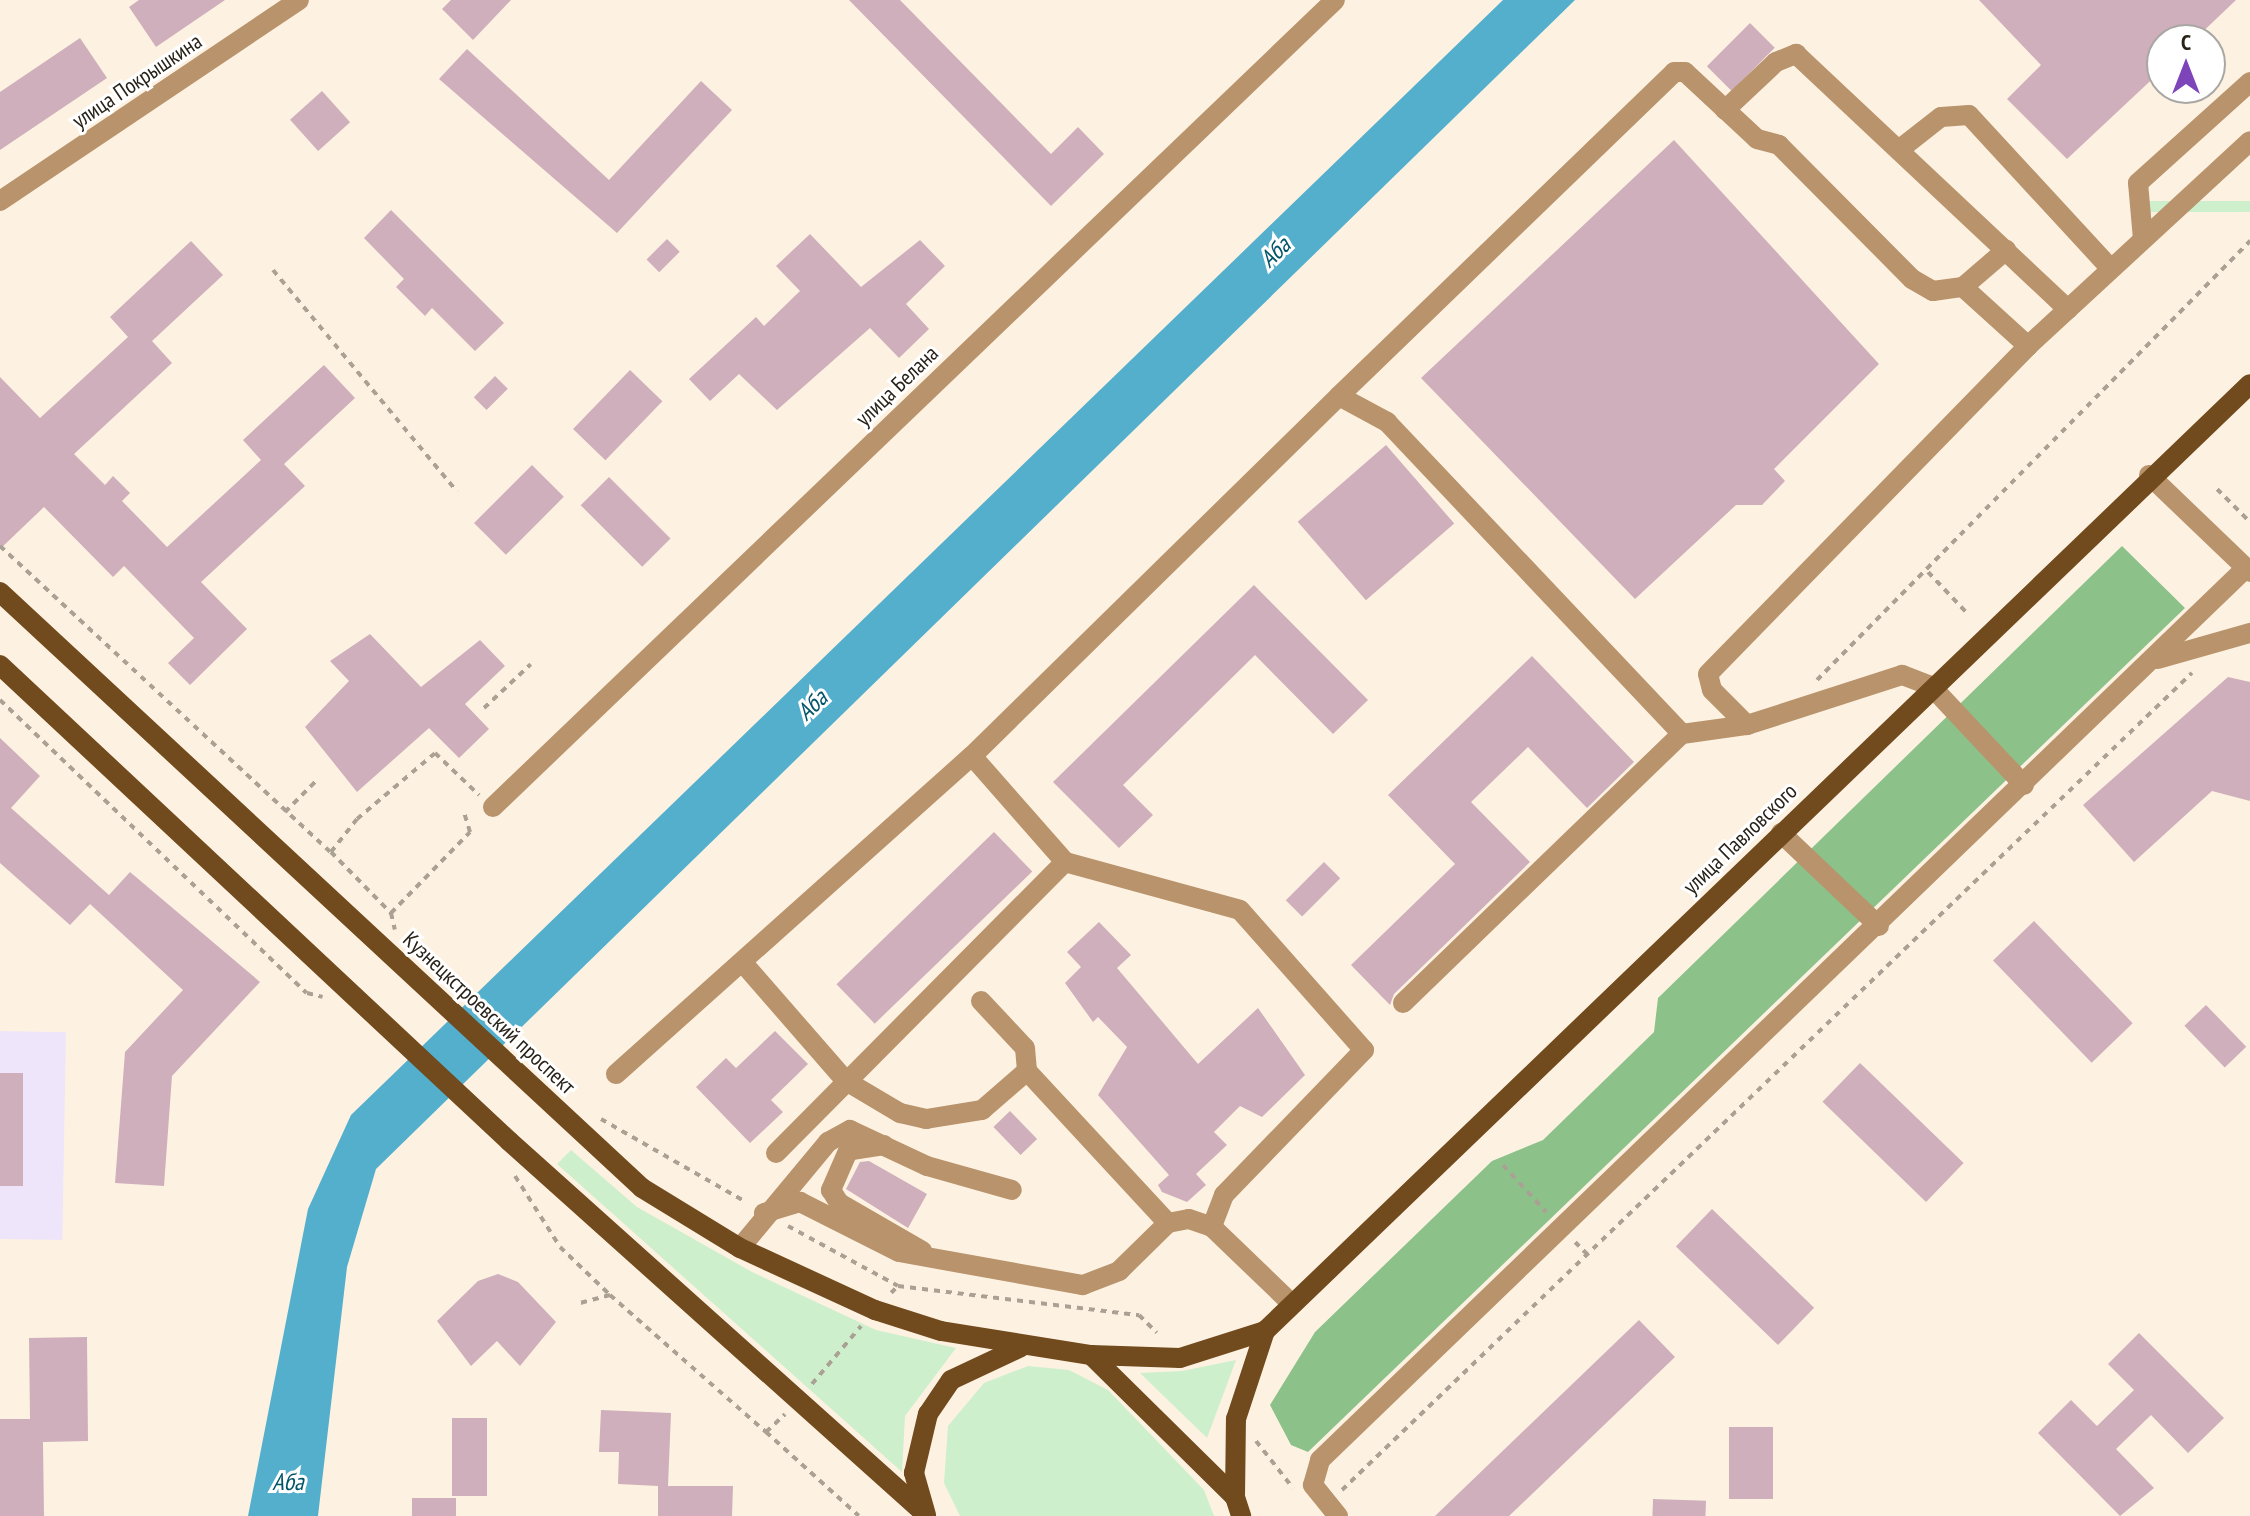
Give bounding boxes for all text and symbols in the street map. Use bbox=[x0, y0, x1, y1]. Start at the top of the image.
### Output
north arrow bbox=[2146, 24, 2226, 104]
street label: улица Покрышкина bbox=[67, 28, 207, 134]
text: С bbox=[2181, 28, 2191, 56]
water label: Аба bbox=[1254, 231, 1296, 273]
street label: улица Белана bbox=[850, 340, 944, 432]
water label: Аба bbox=[791, 684, 833, 726]
street label: улица Павловского bbox=[1678, 778, 1802, 900]
street label: Кузнецкстроевский проспект bbox=[397, 926, 581, 1100]
water label: Аба bbox=[272, 1468, 304, 1496]

